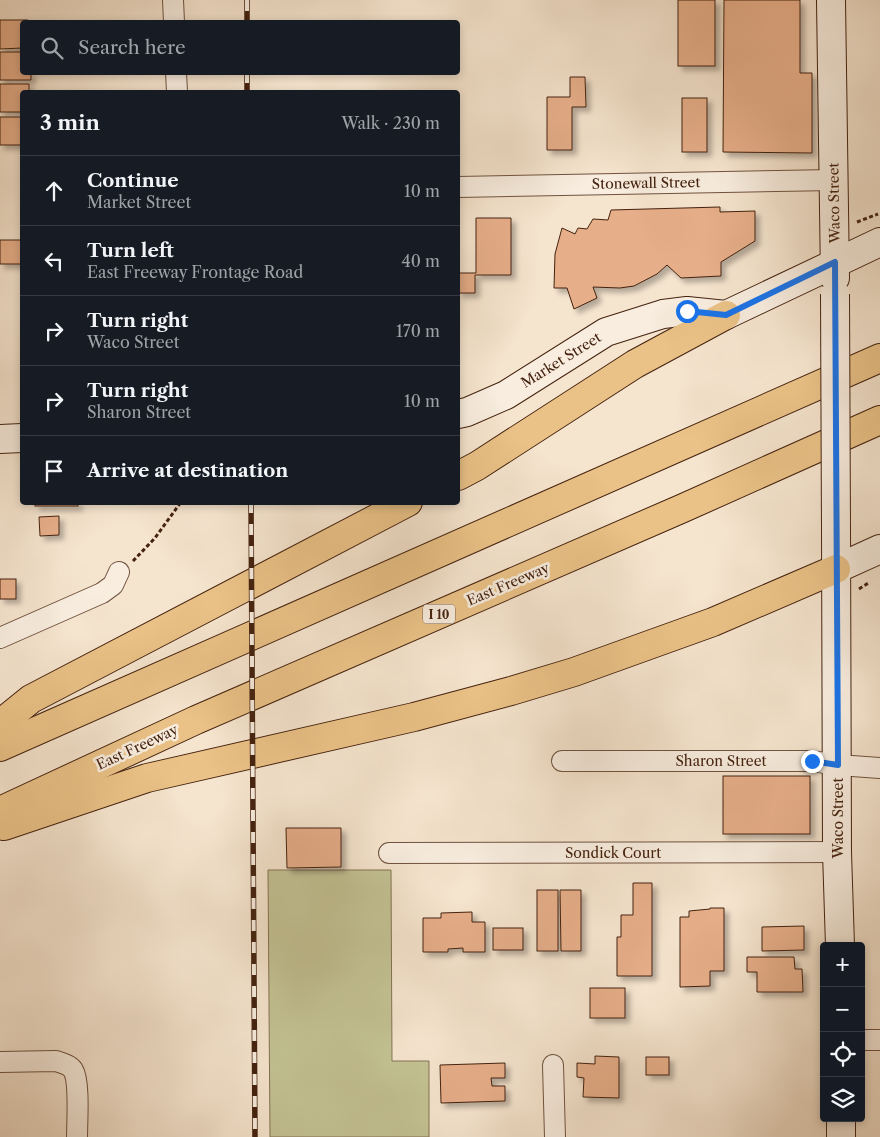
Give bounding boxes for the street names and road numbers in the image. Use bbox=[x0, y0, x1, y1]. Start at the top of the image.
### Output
street label: Waco Street bbox=[824, 162, 844, 245]
street label: Stonewall Street bbox=[592, 173, 700, 193]
street label: Market Street bbox=[518, 328, 604, 392]
street label: East Freeway bbox=[464, 558, 552, 609]
road number: I 10 bbox=[423, 604, 455, 624]
street label: East Freeway bbox=[93, 720, 181, 774]
street label: Sharon Street bbox=[675, 752, 767, 770]
street label: Waco Street bbox=[829, 778, 847, 859]
street label: Sondick Court bbox=[565, 844, 661, 862]

